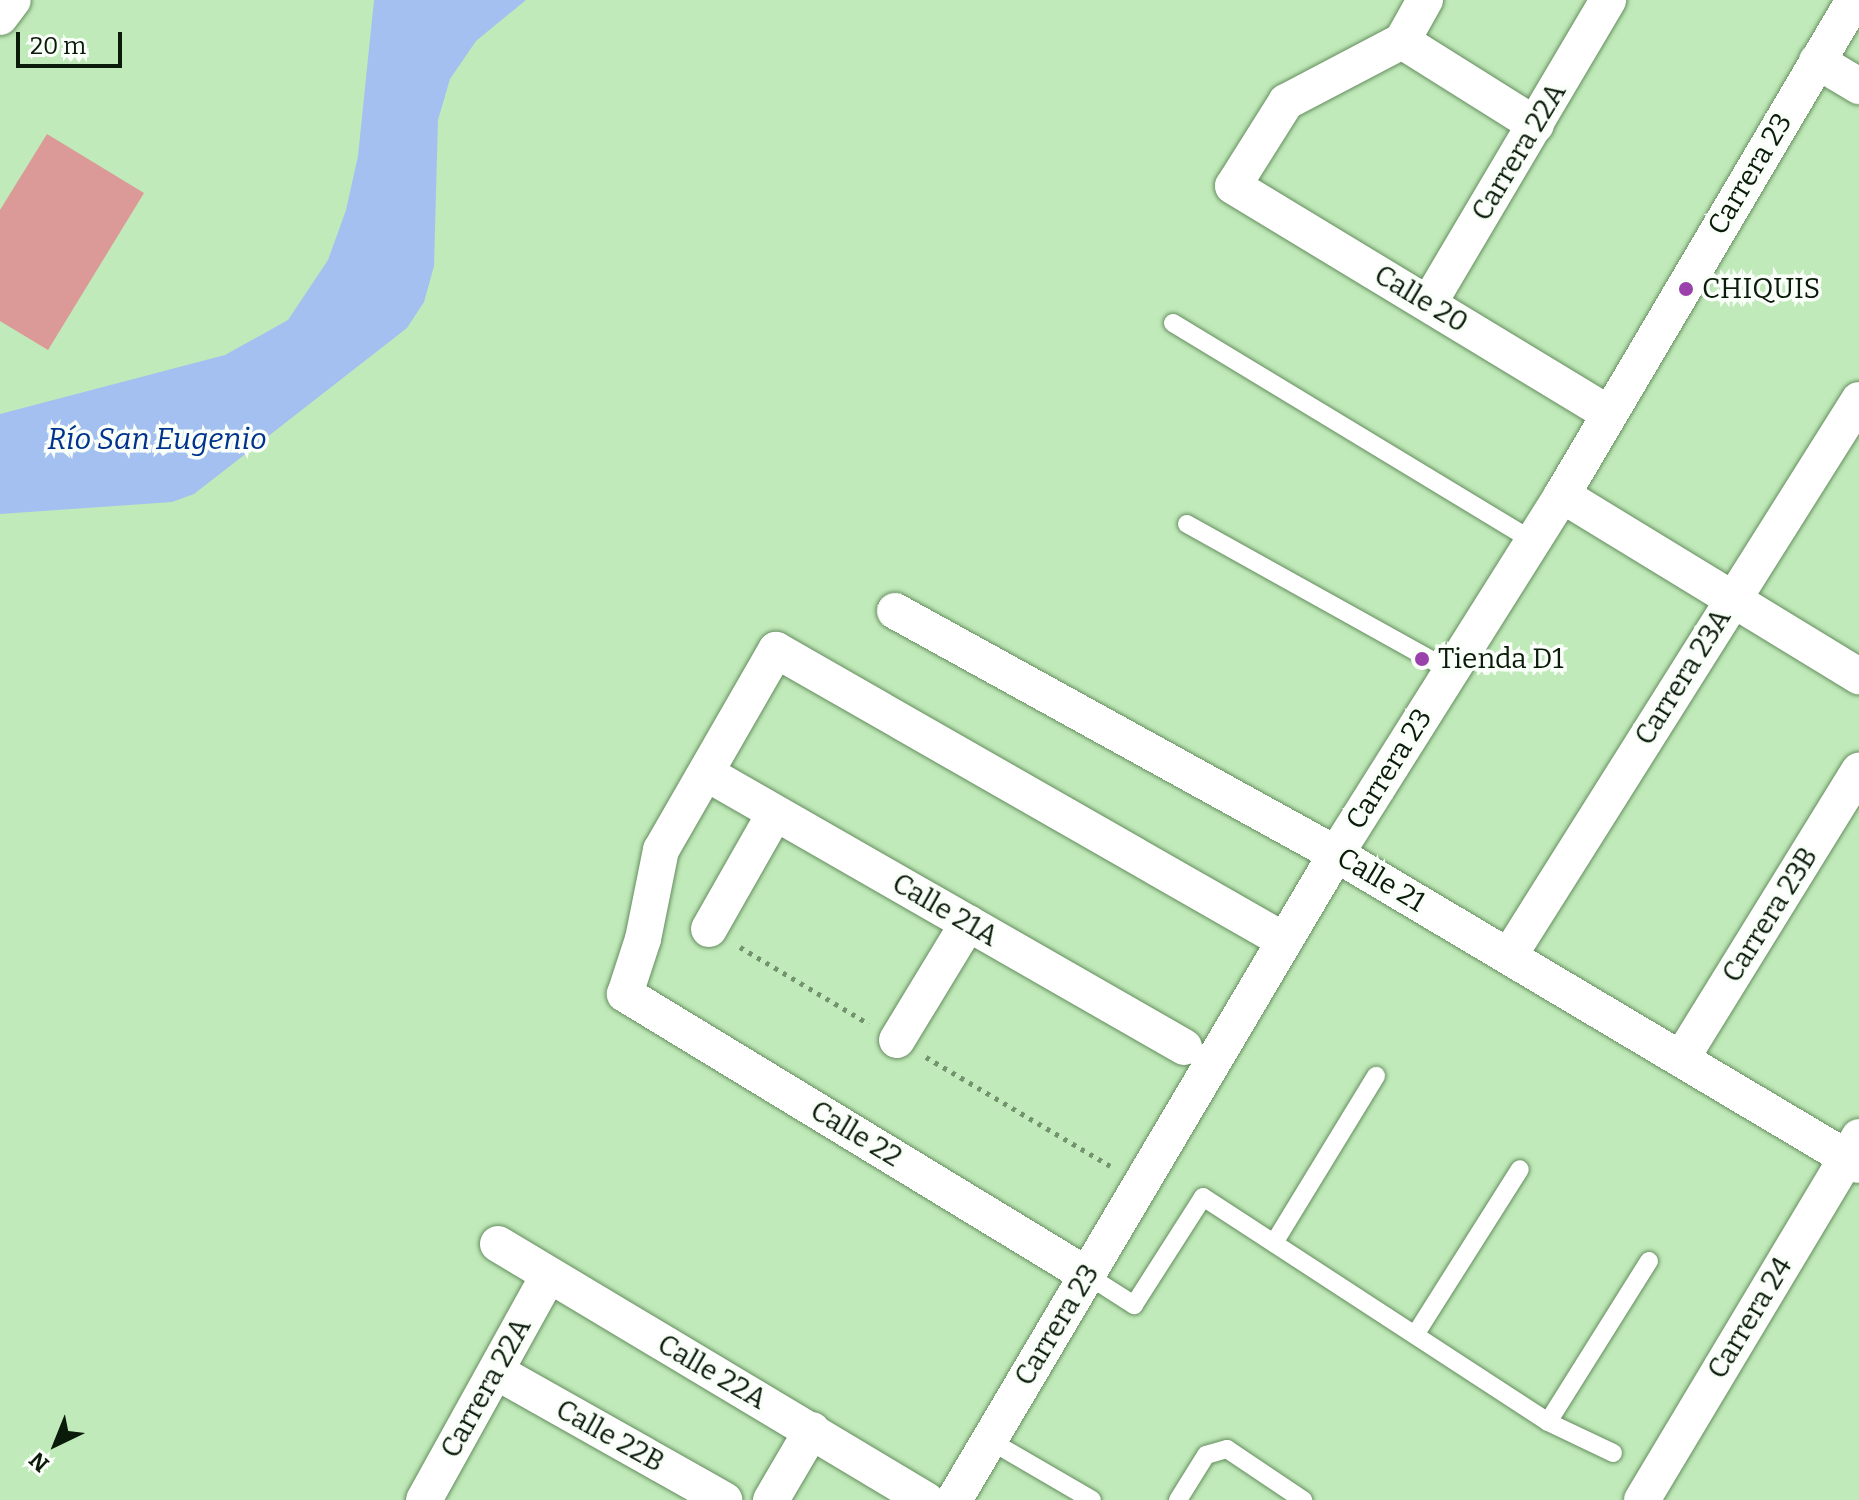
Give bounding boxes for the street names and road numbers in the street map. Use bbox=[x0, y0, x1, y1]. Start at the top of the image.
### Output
street label: Carrera 22A bbox=[1465, 77, 1573, 227]
street label: Carrera 23 bbox=[1701, 107, 1799, 241]
street label: Calle 20 bbox=[1368, 258, 1474, 340]
street label: Carrera 23A bbox=[1628, 603, 1738, 751]
street label: Carrera 23 bbox=[1339, 703, 1439, 835]
street label: Calle 21 bbox=[1331, 841, 1431, 919]
street label: Carrera 23B bbox=[1715, 841, 1825, 989]
street label: Calle 21A bbox=[886, 866, 1004, 954]
street label: Calle 22 bbox=[804, 1094, 908, 1174]
street label: Carrera 24 bbox=[1701, 1251, 1799, 1385]
street label: Carrera 23 bbox=[1008, 1258, 1106, 1392]
street label: Carrera 22A bbox=[434, 1312, 538, 1464]
street label: Calle 22A bbox=[652, 1327, 772, 1417]
street label: Calle 22B bbox=[550, 1393, 670, 1479]

